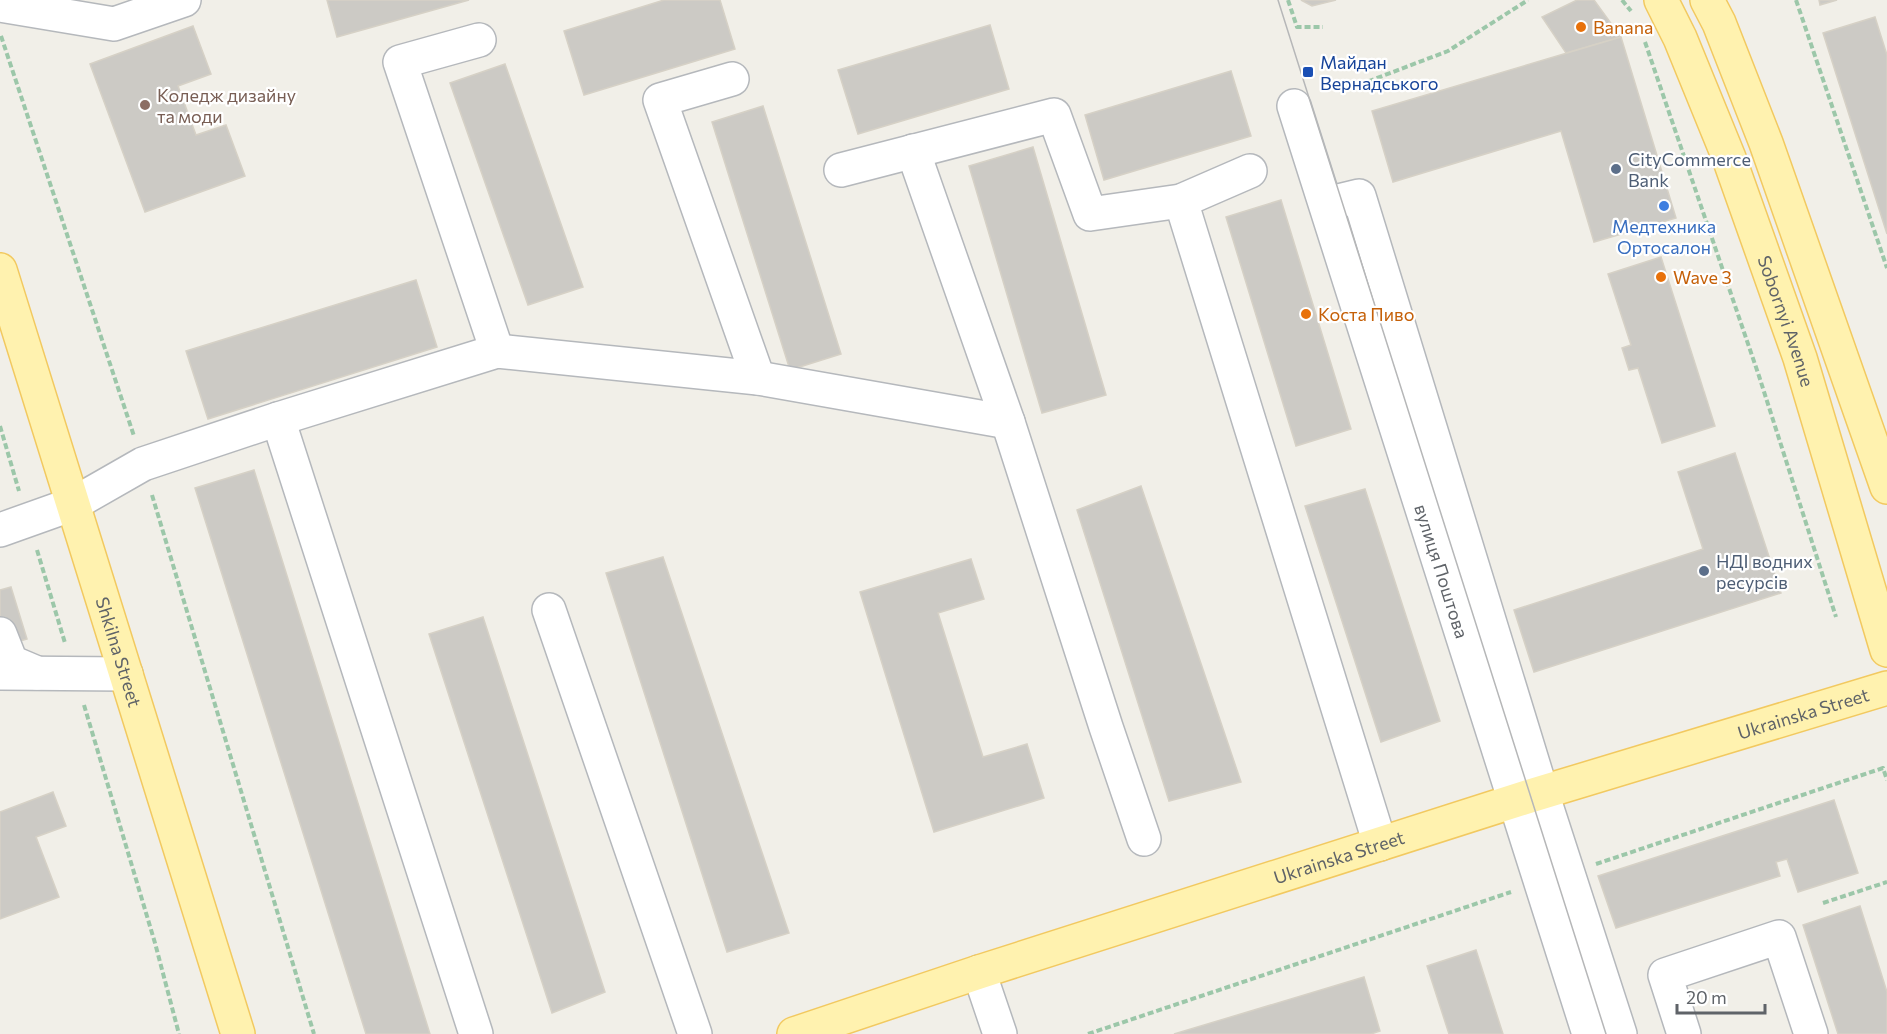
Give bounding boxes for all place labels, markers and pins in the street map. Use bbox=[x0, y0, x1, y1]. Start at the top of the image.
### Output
place label: Banana bbox=[1593, 16, 1654, 38]
marker: Banana bbox=[1574, 20, 1588, 34]
place label: Майдан Вернадського bbox=[1320, 51, 1438, 94]
marker: Майдан Вернадського bbox=[1301, 65, 1315, 79]
place label: Коледж дизайну та моди bbox=[157, 84, 296, 127]
marker: Коледж дизайну та моди bbox=[138, 98, 152, 112]
place label: CityCommerce Bank bbox=[1628, 148, 1751, 191]
marker: CityCommerce Bank bbox=[1609, 162, 1623, 176]
marker: Медтехника Ортосалон bbox=[1657, 199, 1671, 213]
place label: Медтехника Ортосалон bbox=[1612, 215, 1716, 258]
place label: Wave 3 bbox=[1673, 266, 1732, 288]
marker: Wave 3 bbox=[1654, 270, 1668, 284]
place label: Коста Пиво bbox=[1318, 303, 1414, 325]
marker: Коста Пиво bbox=[1299, 307, 1313, 321]
place label: НДІ водних ресурсів bbox=[1716, 550, 1813, 593]
marker: НДІ водних ресурсів bbox=[1697, 564, 1711, 578]

